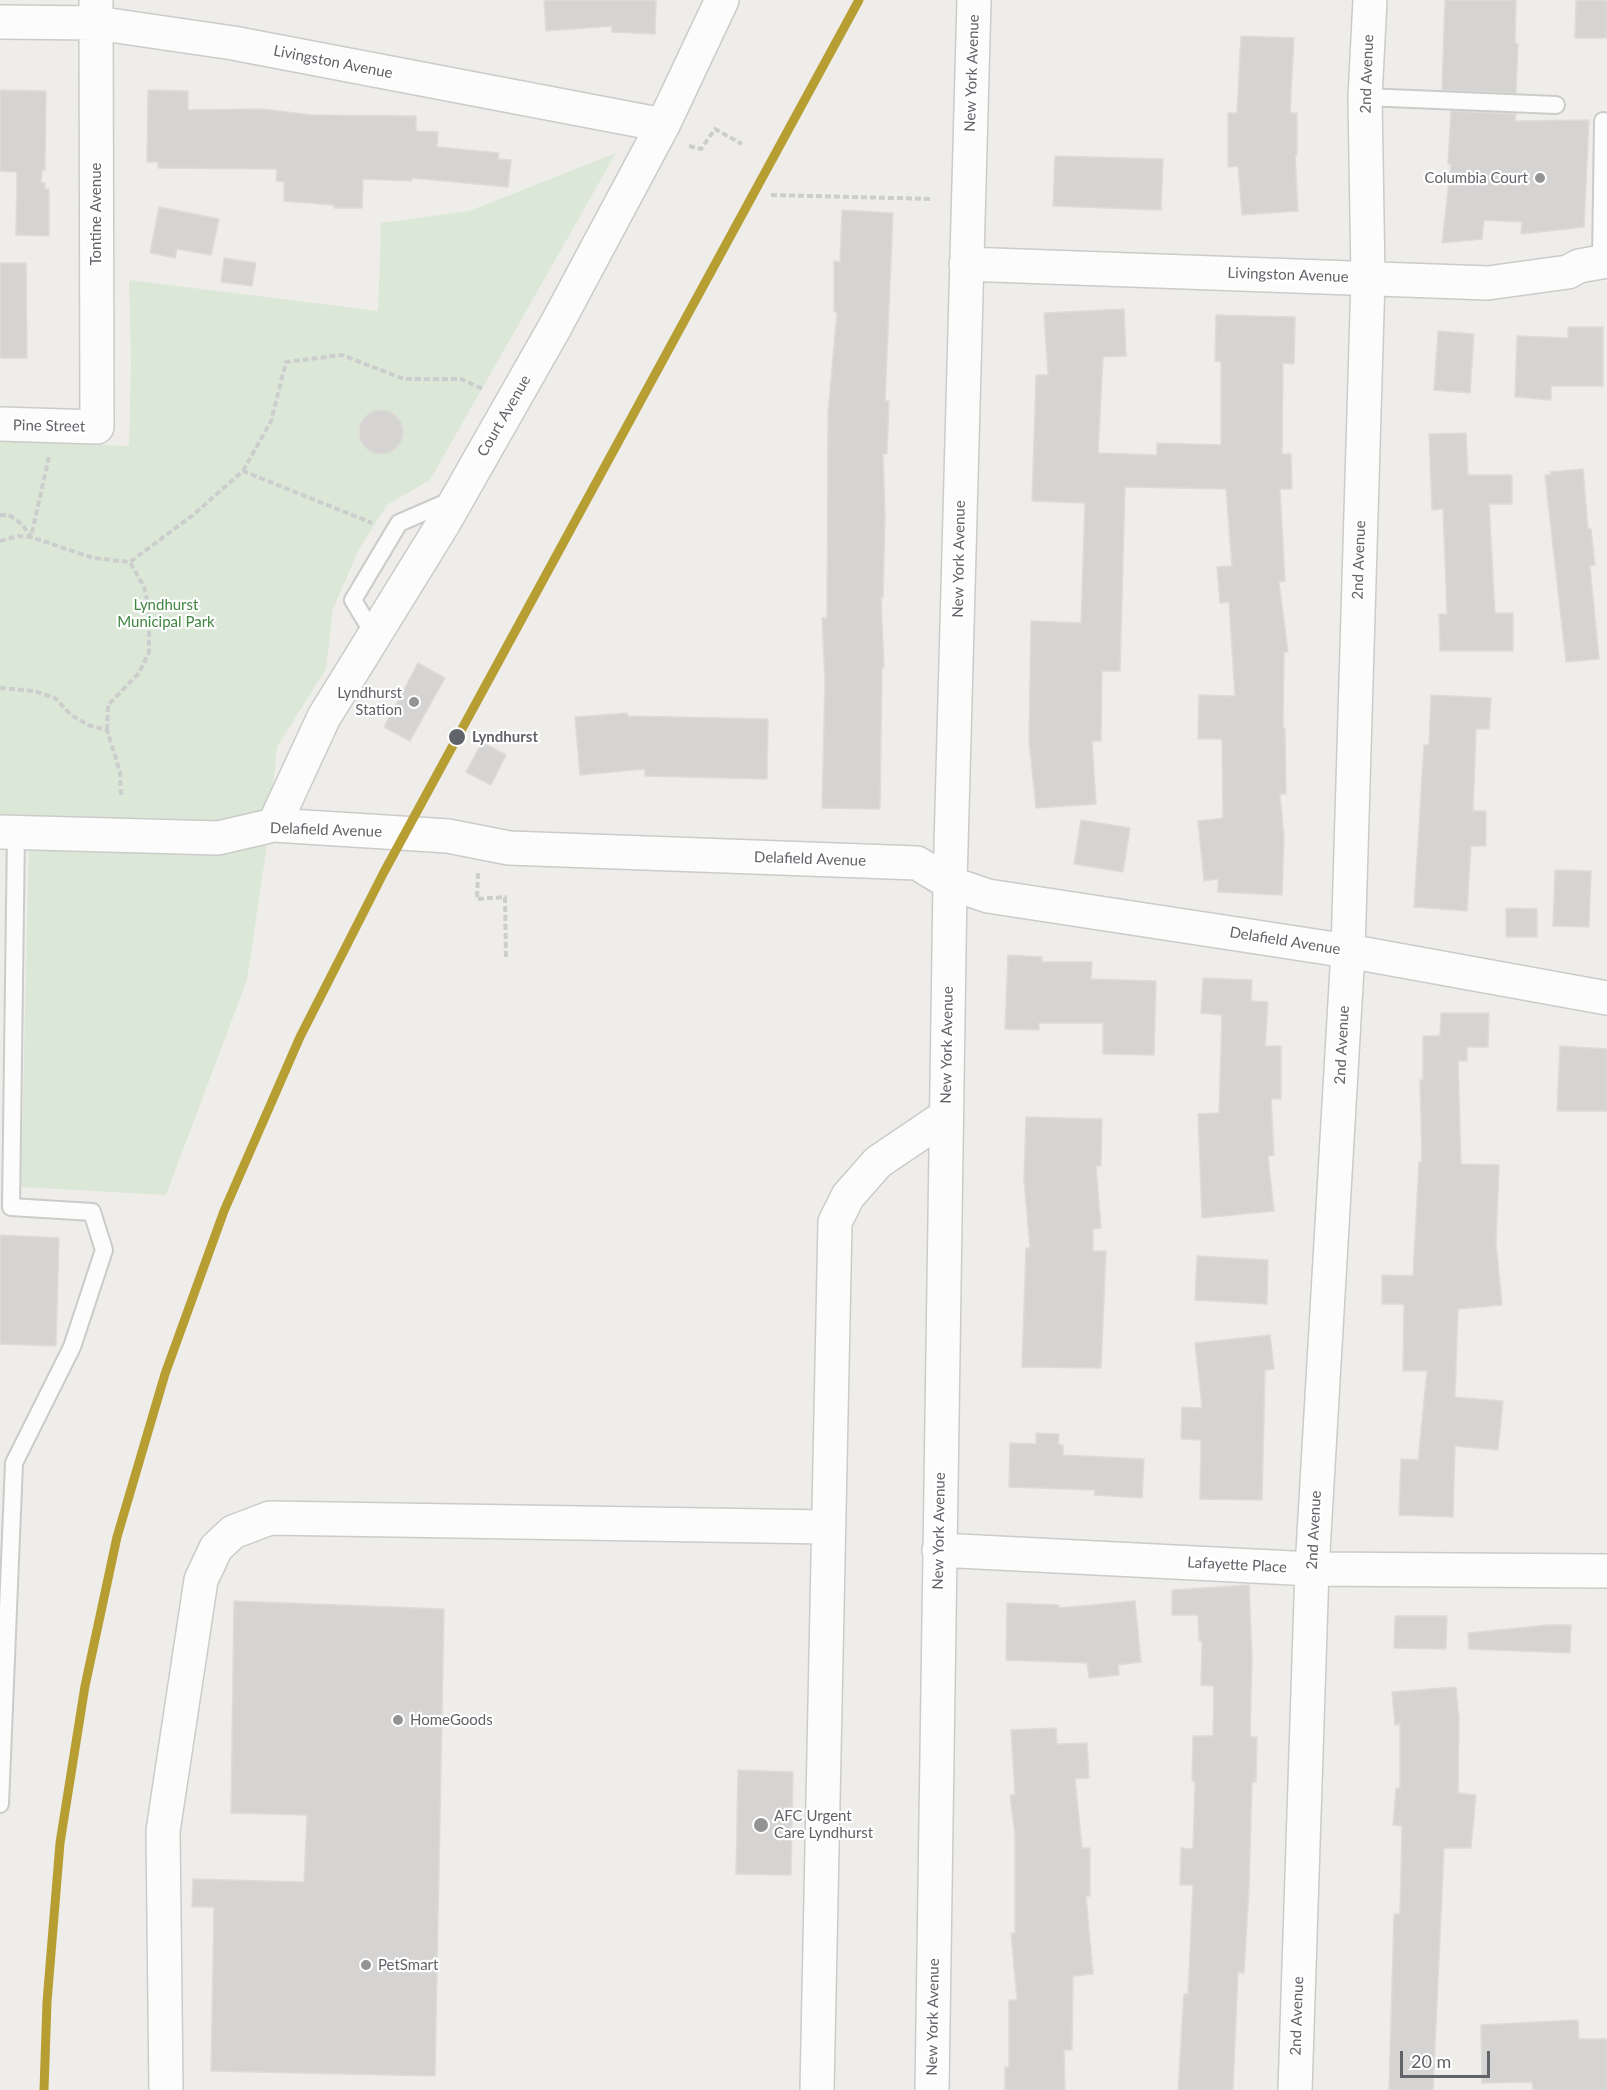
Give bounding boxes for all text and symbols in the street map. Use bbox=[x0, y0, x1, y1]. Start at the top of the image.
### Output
street label: New York Avenue bbox=[961, 14, 983, 132]
street label: 2nd Avenue bbox=[1357, 34, 1377, 114]
street label: Livingston Avenue bbox=[272, 42, 394, 82]
street label: Tontine Avenue bbox=[87, 163, 105, 265]
place label: Columbia Court bbox=[1425, 169, 1528, 187]
marker: Columbia Court bbox=[1533, 171, 1547, 185]
street label: Livingston Avenue bbox=[1227, 264, 1349, 286]
street label: Court Avenue bbox=[473, 372, 535, 460]
street label: Pine Street bbox=[13, 416, 85, 436]
street label: New York Avenue bbox=[949, 500, 969, 618]
street label: 2nd Avenue bbox=[1349, 520, 1369, 600]
park label: Lyndhurst Municipal Park bbox=[117, 596, 215, 631]
place label: Lyndhurst Station bbox=[337, 684, 402, 719]
marker: Lyndhurst Station bbox=[407, 695, 421, 709]
marker: Lyndhurst bbox=[447, 727, 467, 747]
place label: Lyndhurst bbox=[472, 728, 538, 746]
street label: Delafield Avenue bbox=[270, 819, 382, 841]
street label: Delafield Avenue bbox=[754, 848, 866, 870]
street label: Delafield Avenue bbox=[1228, 923, 1342, 959]
street label: New York Avenue bbox=[937, 986, 957, 1104]
street label: 2nd Avenue bbox=[1331, 1005, 1353, 1085]
street label: New York Avenue bbox=[929, 1472, 949, 1590]
street label: 2nd Avenue bbox=[1303, 1490, 1325, 1570]
street label: Lafayette Place bbox=[1187, 1553, 1287, 1577]
place label: HomeGoods bbox=[410, 1711, 493, 1729]
marker: HomeGoods bbox=[391, 1713, 405, 1727]
place label: AFC Urgent Care Lyndhurst bbox=[774, 1807, 873, 1842]
marker: AFC Urgent Care Lyndhurst bbox=[752, 1816, 770, 1834]
place label: PetSmart bbox=[378, 1956, 438, 1974]
marker: PetSmart bbox=[359, 1958, 373, 1972]
street label: New York Avenue bbox=[923, 1958, 943, 2076]
street label: 2nd Avenue bbox=[1287, 1976, 1307, 2056]
scale bar bbox=[1403, 2039, 1493, 2077]
text: 20 m bbox=[1411, 2050, 1451, 2072]

